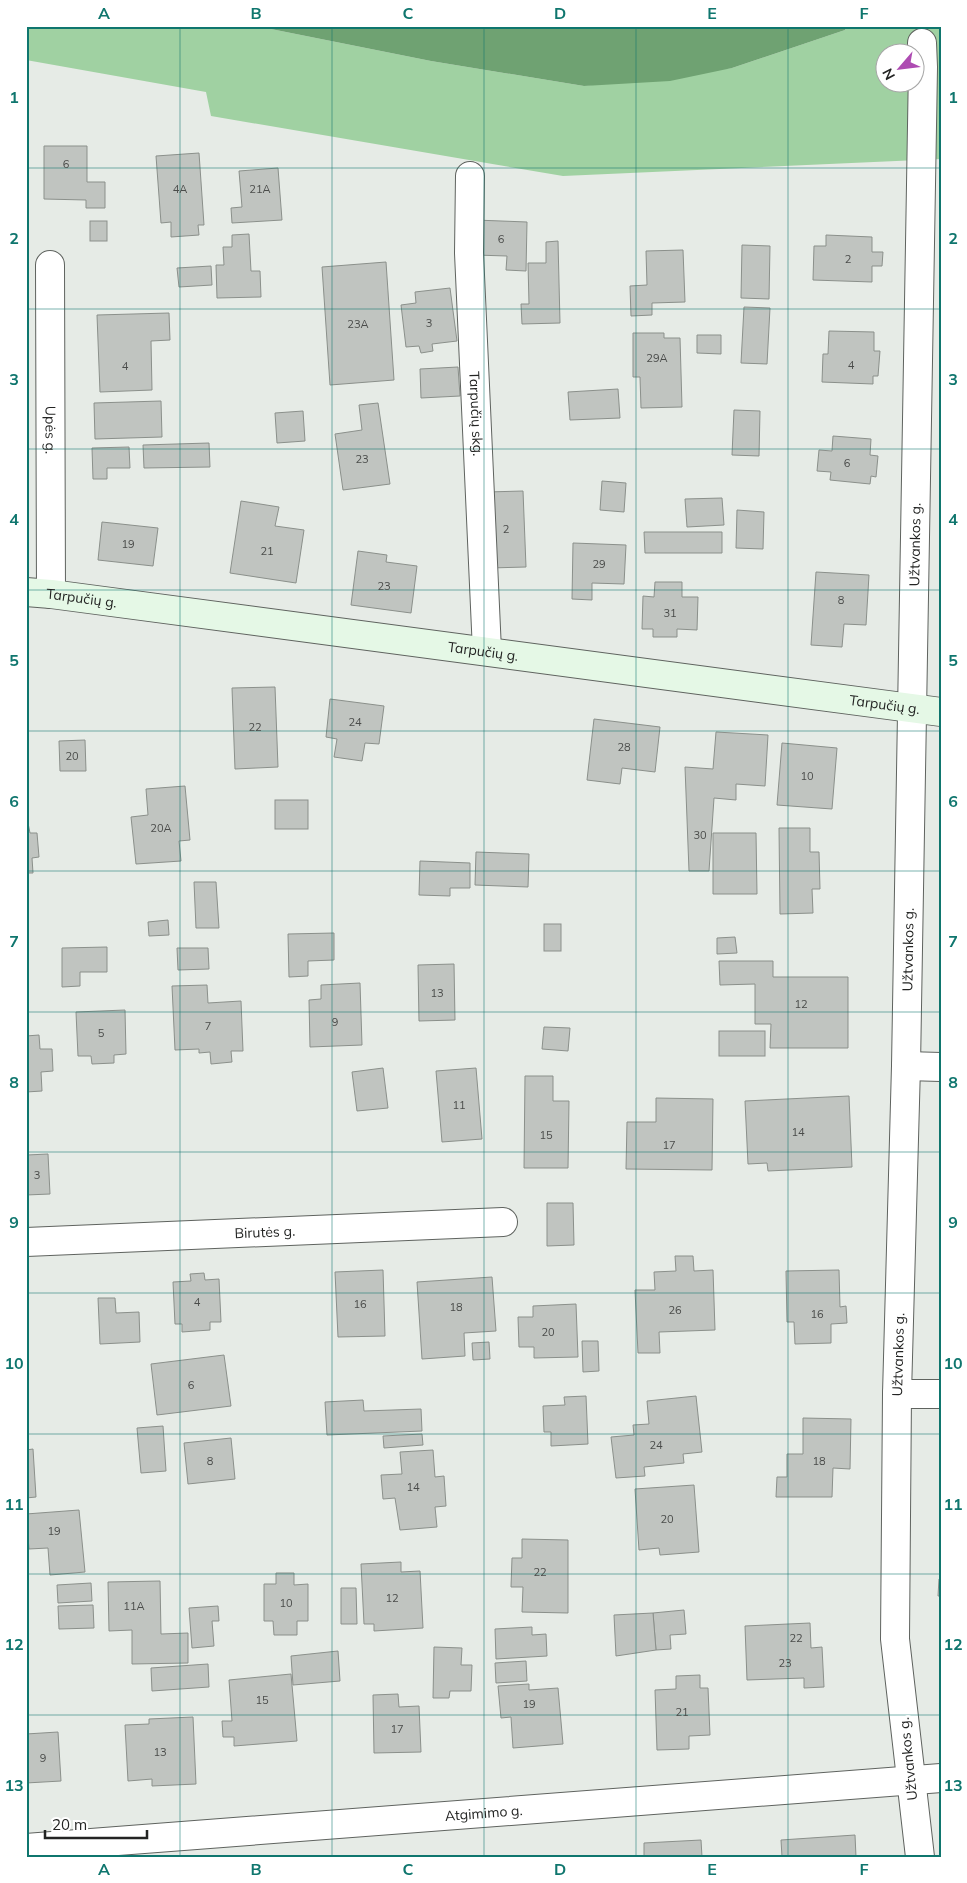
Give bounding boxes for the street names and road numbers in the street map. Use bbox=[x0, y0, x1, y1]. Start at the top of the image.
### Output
street label: Tarpučių skg. bbox=[465, 371, 487, 457]
street label: Upės g. bbox=[41, 406, 60, 454]
street label: Užtvankos g. bbox=[905, 503, 925, 587]
street label: Tarpučių g. bbox=[46, 585, 118, 612]
street label: Tarpučių g. bbox=[447, 638, 520, 665]
street label: Tarpučių g. bbox=[848, 691, 921, 718]
street label: Užtvankos g. bbox=[898, 908, 918, 992]
street label: Birutės g. bbox=[234, 1222, 296, 1242]
street label: Užtvankos g. bbox=[888, 1312, 908, 1397]
street label: Užtvankos g. bbox=[895, 1716, 921, 1802]
street label: Atgimimo g. bbox=[444, 1801, 523, 1825]

